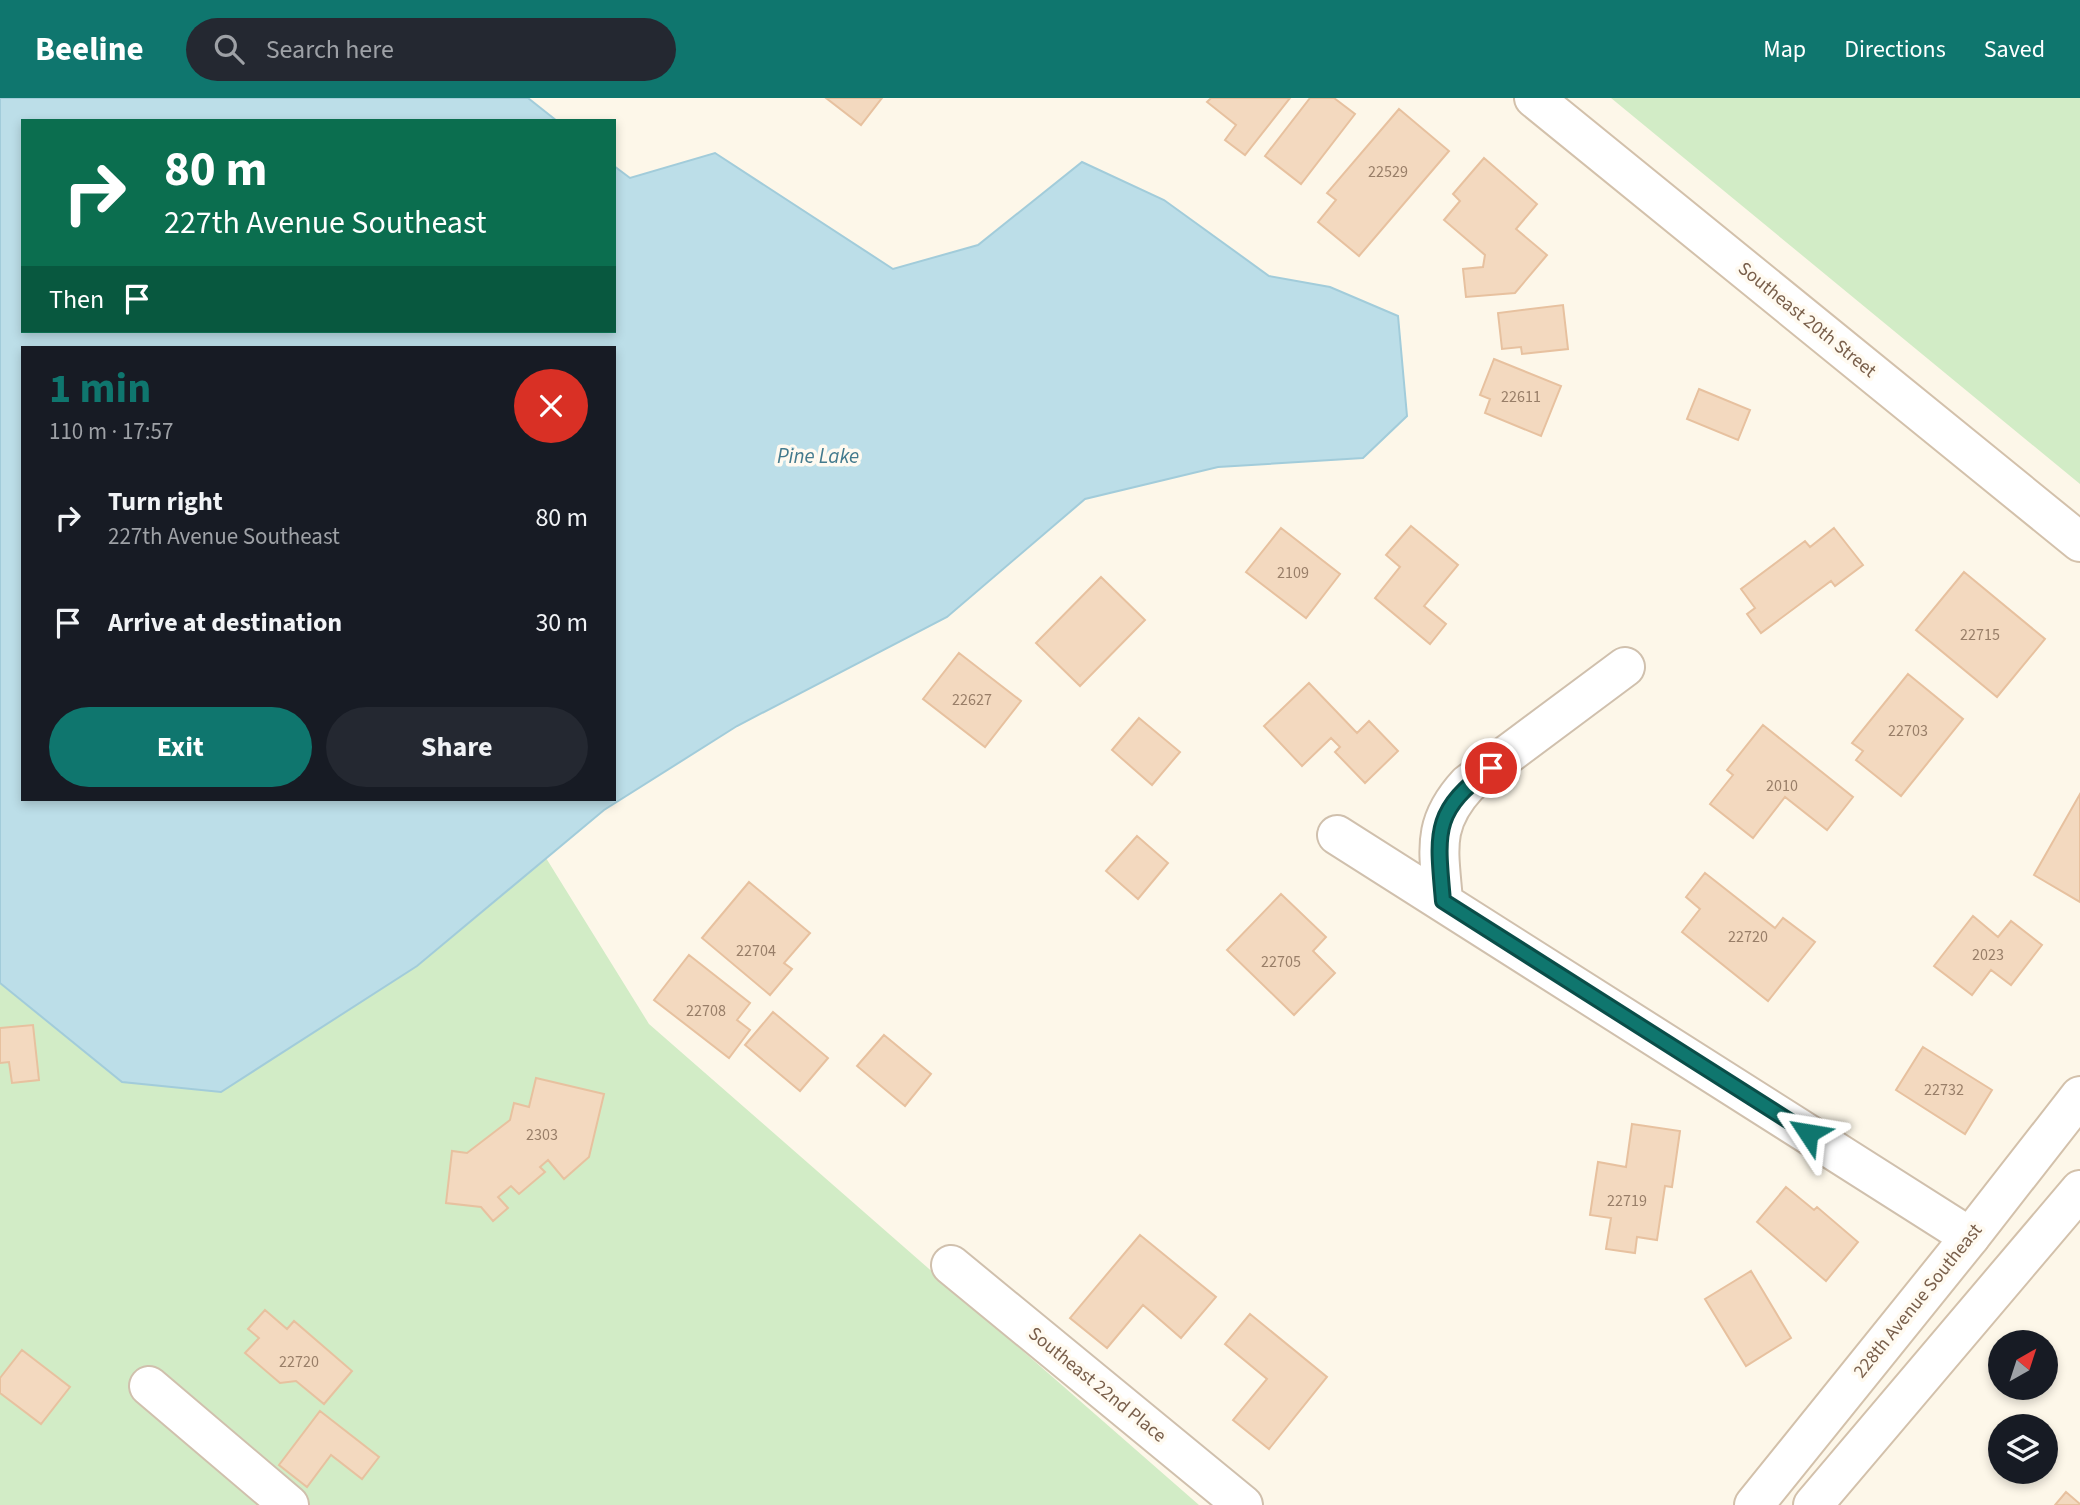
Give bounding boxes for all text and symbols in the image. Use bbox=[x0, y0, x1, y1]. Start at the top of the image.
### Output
search box bbox=[186, 18, 676, 81]
text: Beeline bbox=[35, 26, 144, 73]
icon: search bbox=[210, 30, 248, 68]
text: Search here bbox=[266, 31, 394, 68]
text: Map bbox=[1763, 32, 1806, 67]
text: Directions bbox=[1844, 32, 1946, 67]
text: Saved bbox=[1984, 32, 2045, 67]
text: 80 m bbox=[164, 135, 268, 205]
icon: right bbox=[49, 147, 140, 238]
house number: 22529 bbox=[1368, 161, 1408, 183]
text: 227th Avenue Southeast bbox=[164, 200, 487, 246]
street label: Southeast 20th Street bbox=[1732, 256, 1882, 385]
icon: arrive bbox=[118, 280, 156, 318]
text: Then bbox=[49, 281, 104, 318]
text: 1 min bbox=[49, 359, 151, 419]
button: close bbox=[514, 369, 588, 443]
house number: 22611 bbox=[1501, 386, 1541, 408]
text: 110 m · 17:57 bbox=[49, 415, 173, 448]
water label: Pine Lake bbox=[777, 441, 859, 471]
text: Turn right bbox=[108, 483, 223, 520]
icon: right bbox=[49, 499, 87, 537]
text: 80 m bbox=[535, 499, 588, 536]
text: 227th Avenue Southeast bbox=[108, 520, 340, 553]
house number: 2109 bbox=[1277, 562, 1309, 584]
icon: arrive bbox=[49, 604, 87, 642]
text: Arrive at destination bbox=[108, 604, 342, 641]
text: 30 m bbox=[535, 604, 588, 641]
house number: 22715 bbox=[1960, 624, 2000, 646]
house number: 22627 bbox=[952, 689, 992, 711]
button: Exit bbox=[49, 707, 312, 787]
button: Share bbox=[326, 707, 588, 787]
house number: 22703 bbox=[1888, 720, 1928, 742]
pin bbox=[1461, 738, 1521, 798]
icon: arrive bbox=[1472, 749, 1510, 787]
house number: 2010 bbox=[1766, 775, 1798, 797]
house number: 22720 bbox=[1728, 926, 1768, 948]
house number: 22704 bbox=[736, 940, 776, 962]
house number: 2023 bbox=[1972, 944, 2004, 966]
house number: 22705 bbox=[1261, 951, 1301, 973]
house number: 22708 bbox=[686, 1000, 726, 1022]
house number: 22732 bbox=[1924, 1079, 1964, 1101]
position arrow bbox=[1771, 1096, 1845, 1170]
house number: 2303 bbox=[526, 1124, 558, 1146]
house number: 22719 bbox=[1607, 1190, 1647, 1212]
street label: 228th Avenue Southeast bbox=[1847, 1218, 1989, 1384]
street label: Southeast 22nd Place bbox=[1022, 1321, 1172, 1449]
north arrow bbox=[1988, 1330, 2058, 1400]
map controls bbox=[1988, 1330, 2058, 1484]
house number: 22720 bbox=[279, 1351, 319, 1373]
button: layers bbox=[1988, 1414, 2058, 1484]

